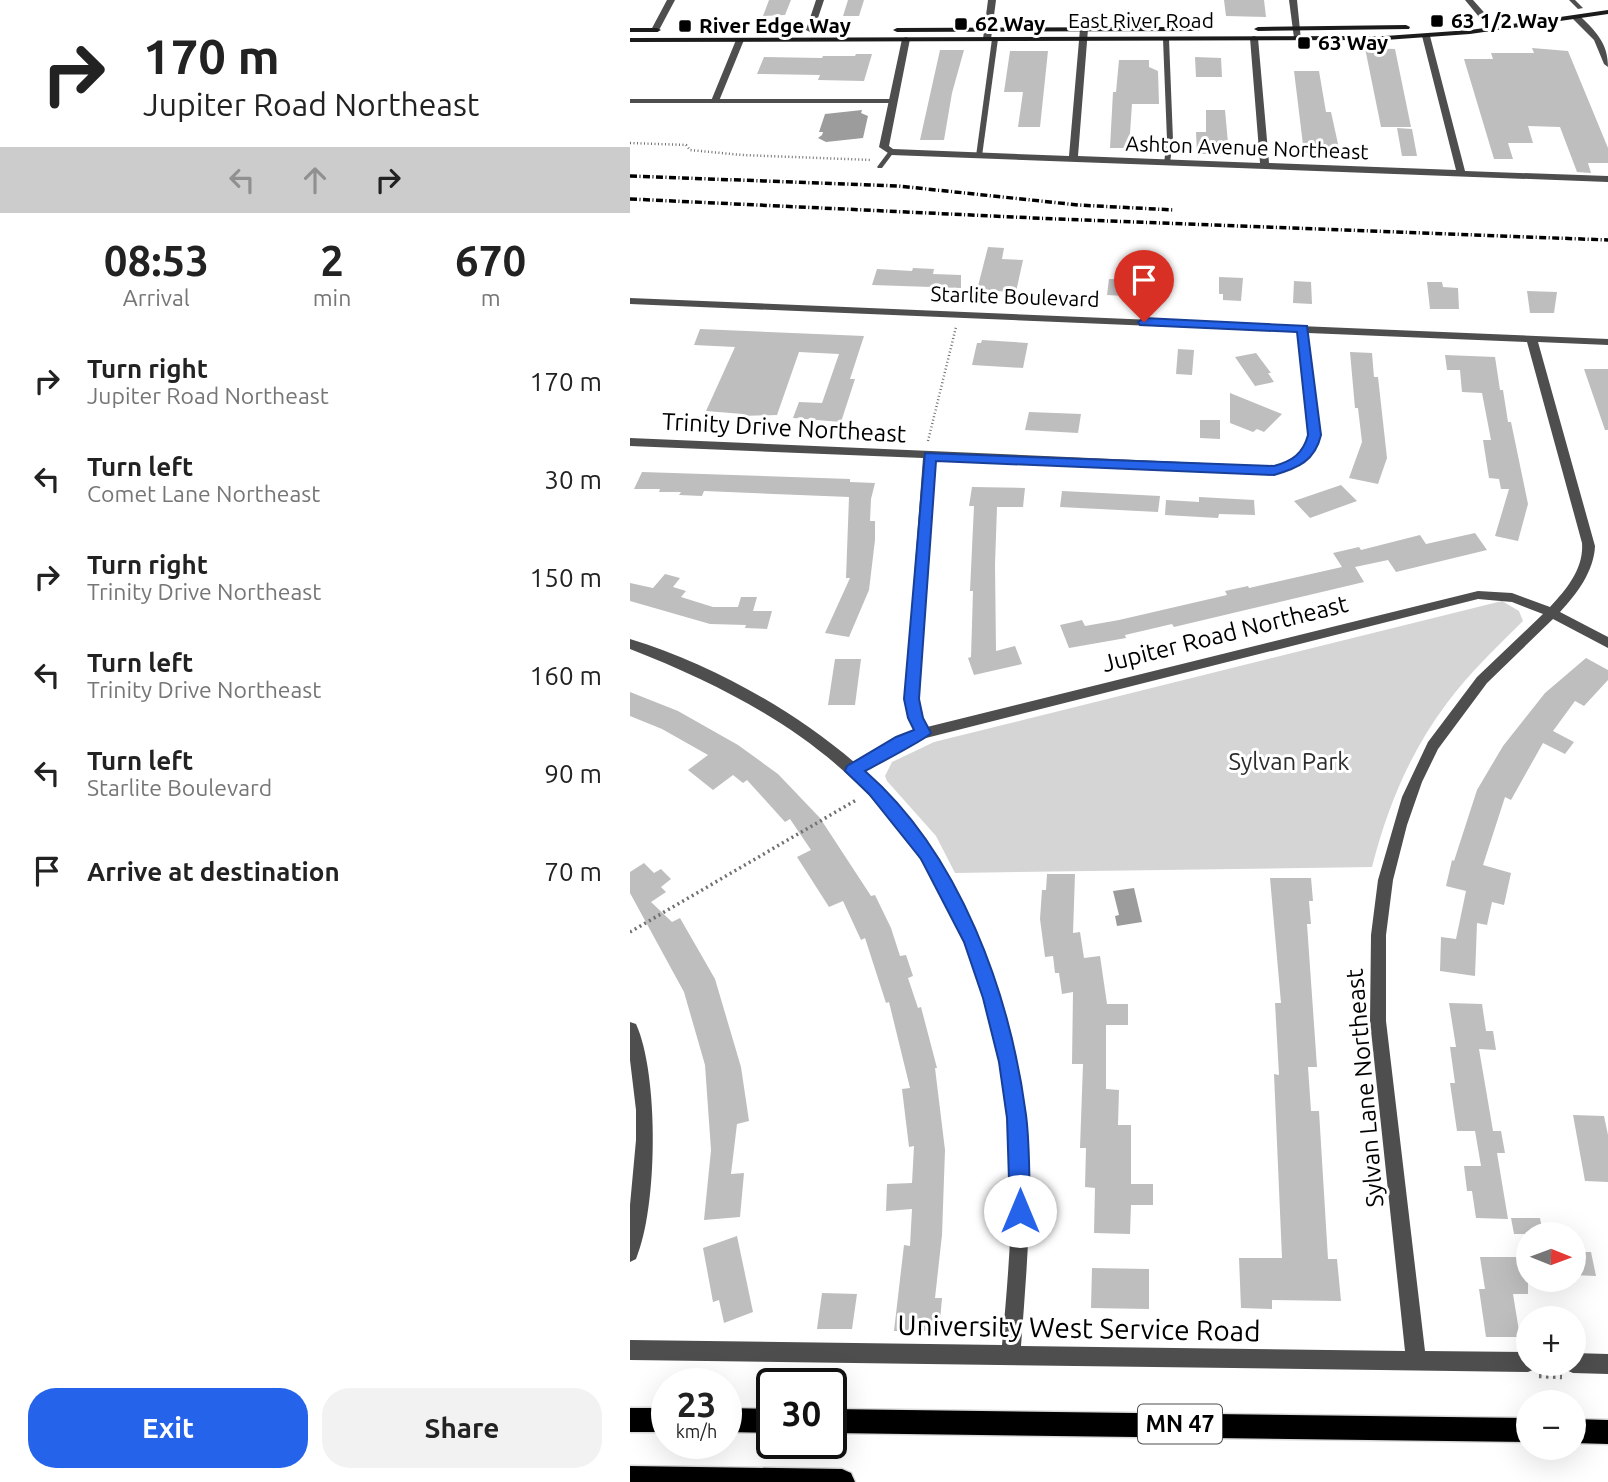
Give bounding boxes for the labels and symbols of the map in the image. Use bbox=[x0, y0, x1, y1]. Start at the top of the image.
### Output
street label: East River Road bbox=[1068, 8, 1214, 32]
place label: 63 1/2 Way bbox=[1451, 8, 1559, 32]
place label: 62 Way bbox=[975, 11, 1045, 35]
place label: River Edge Way bbox=[699, 13, 851, 37]
marker: 63 1/2 Way bbox=[1429, 13, 1445, 29]
marker: 62 Way bbox=[953, 16, 969, 32]
marker: River Edge Way bbox=[677, 18, 693, 34]
place label: 63 Way bbox=[1318, 30, 1388, 54]
marker: 63 Way bbox=[1296, 35, 1312, 51]
street label: Ashton Avenue Northeast bbox=[1125, 131, 1369, 163]
pin bbox=[1114, 250, 1174, 322]
street label: Starlite Boulevard bbox=[930, 281, 1100, 311]
street label: Trinity Drive Northeast bbox=[661, 408, 907, 447]
street label: Jupiter Road Northeast bbox=[1099, 590, 1351, 677]
park label: Sylvan Park bbox=[1228, 748, 1350, 775]
street label: Sylvan Lane Northeast bbox=[1341, 967, 1388, 1208]
position arrow bbox=[983, 1174, 1057, 1248]
north arrow bbox=[1516, 1222, 1586, 1292]
street label: University West Service Road bbox=[897, 1309, 1261, 1346]
speed limit sign: 30 bbox=[756, 1368, 847, 1459]
road number: MN 47 bbox=[1138, 1404, 1222, 1443]

